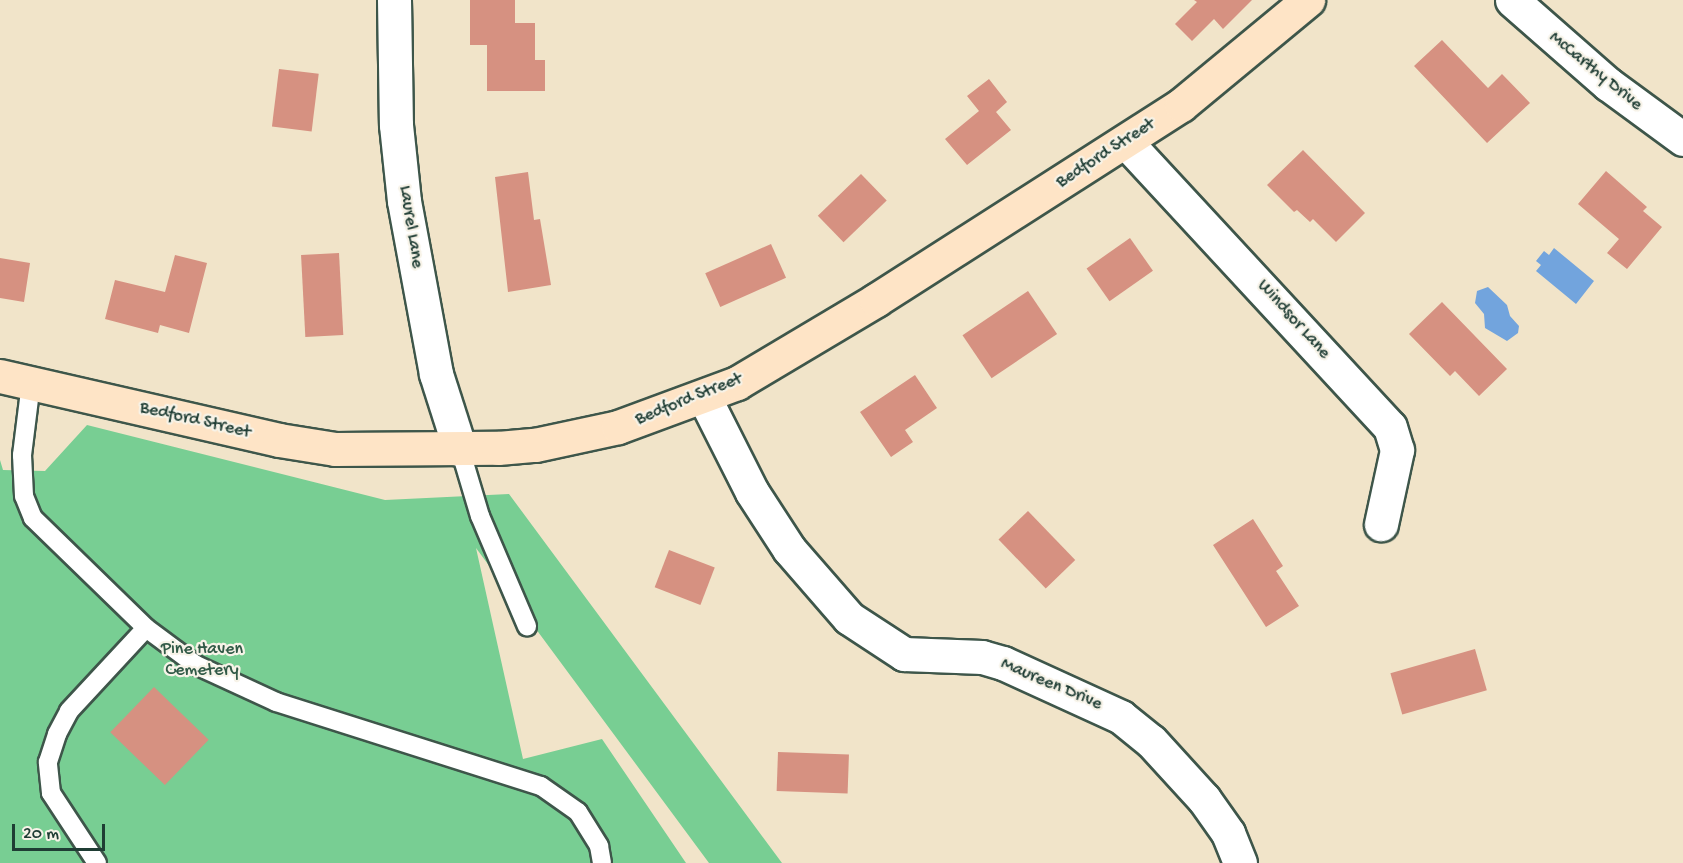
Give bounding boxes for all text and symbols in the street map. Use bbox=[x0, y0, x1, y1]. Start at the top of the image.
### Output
street label: McCarthy Drive bbox=[1544, 28, 1646, 116]
street label: Bedford Street bbox=[1053, 114, 1159, 194]
street label: Laurel Lane bbox=[393, 184, 427, 270]
street label: Windsor Lane bbox=[1252, 276, 1334, 364]
street label: Bedford Street bbox=[633, 369, 745, 431]
street label: Bedford Street bbox=[137, 398, 253, 444]
park label: Pine Haven Cemetery bbox=[161, 640, 243, 682]
street label: Maureen Drive bbox=[997, 654, 1105, 716]
scale bar bbox=[15, 812, 108, 850]
text: 20 m bbox=[23, 824, 59, 845]

